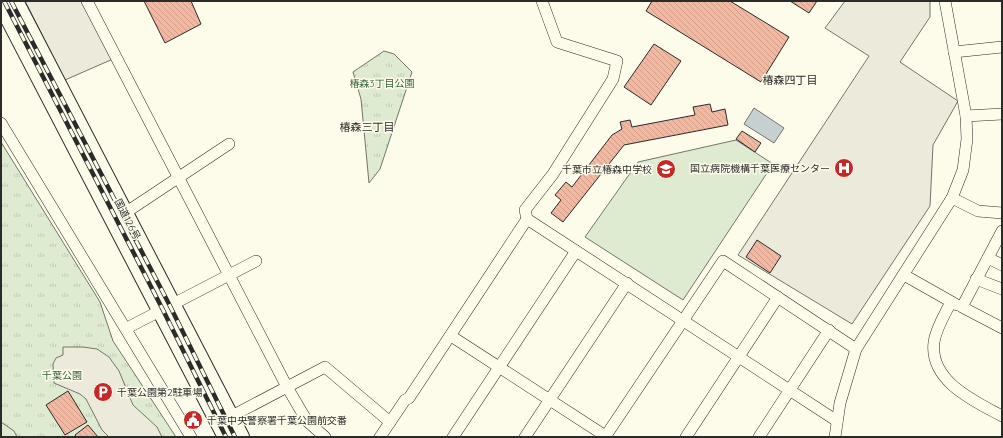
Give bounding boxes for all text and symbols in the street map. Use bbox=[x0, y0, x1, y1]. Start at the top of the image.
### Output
district label: 椿森四丁目 bbox=[763, 73, 818, 87]
park label: 椿森3丁目公園 bbox=[349, 77, 415, 90]
district label: 椿森三丁目 bbox=[340, 120, 395, 134]
hospital icon: 国立病院機構千葉医療センター bbox=[833, 157, 855, 179]
school or university icon: 千葉市立椿森中学校 bbox=[655, 158, 677, 180]
place label: 国立病院機構千葉医療センター bbox=[690, 162, 830, 175]
place label: 千葉市立椿森中学校 bbox=[562, 163, 652, 176]
street label: 国道126号 bbox=[112, 196, 143, 242]
park label: 千葉公園 bbox=[42, 369, 82, 382]
parking icon: 千葉公園第2駐車場 bbox=[92, 381, 114, 403]
place label: 千葉公園第2駐車場 bbox=[117, 386, 203, 399]
public building icon: 千葉中央警察署千葉公園前交番 bbox=[182, 409, 204, 431]
place label: 千葉中央警察署千葉公園前交番 bbox=[207, 414, 347, 427]

